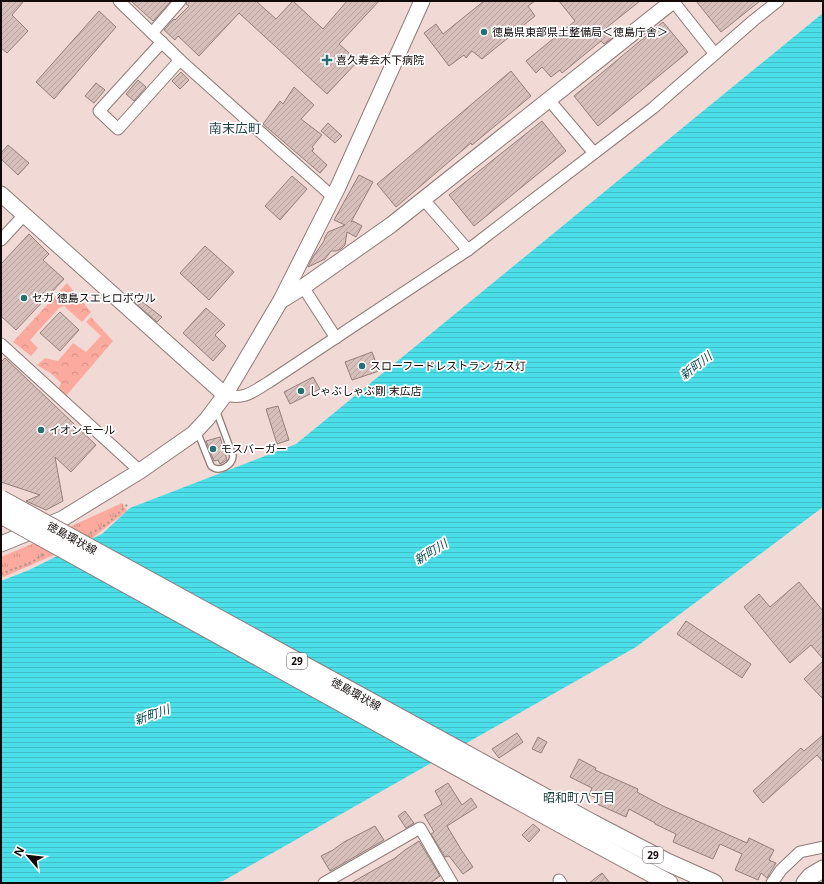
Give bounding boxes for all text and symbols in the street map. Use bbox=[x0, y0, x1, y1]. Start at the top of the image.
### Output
place label: 徳島県東部県土整備局＜徳島庁舎＞ bbox=[492, 24, 668, 39]
marker: 徳島県東部県土整備局＜徳島庁舎＞ bbox=[479, 27, 489, 37]
place label: 喜久寿会木下病院 bbox=[336, 52, 424, 67]
marker: 喜久寿会木下病院 bbox=[321, 54, 333, 66]
district label: 南末広町 bbox=[209, 119, 261, 137]
place label: セガ 徳島スエヒロボウル bbox=[32, 290, 156, 305]
marker: セガ 徳島スエヒロボウル bbox=[19, 293, 29, 303]
water label: 新町川 bbox=[676, 347, 717, 383]
place label: スローフードレストラン ガス灯 bbox=[370, 358, 526, 373]
marker: スローフードレストラン ガス灯 bbox=[357, 361, 367, 371]
place label: しゃぶしゃぶ剛 末広店 bbox=[309, 383, 422, 398]
marker: しゃぶしゃぶ剛 末広店 bbox=[296, 386, 306, 396]
place label: イオンモール bbox=[49, 422, 115, 437]
marker: イオンモール bbox=[36, 425, 46, 435]
place label: モスバーガー bbox=[221, 441, 287, 456]
marker: モスバーガー bbox=[208, 444, 218, 454]
street label: 徳島環状線 bbox=[45, 518, 100, 557]
water label: 新町川 bbox=[411, 534, 452, 568]
road number: 29 bbox=[287, 653, 307, 669]
street label: 徳島環状線 bbox=[329, 674, 384, 713]
water label: 新町川 bbox=[132, 700, 174, 728]
district label: 昭和町八丁目 bbox=[543, 789, 615, 806]
north arrow bbox=[8, 836, 48, 876]
text: N bbox=[10, 844, 27, 859]
road number: 29 bbox=[643, 847, 663, 863]

